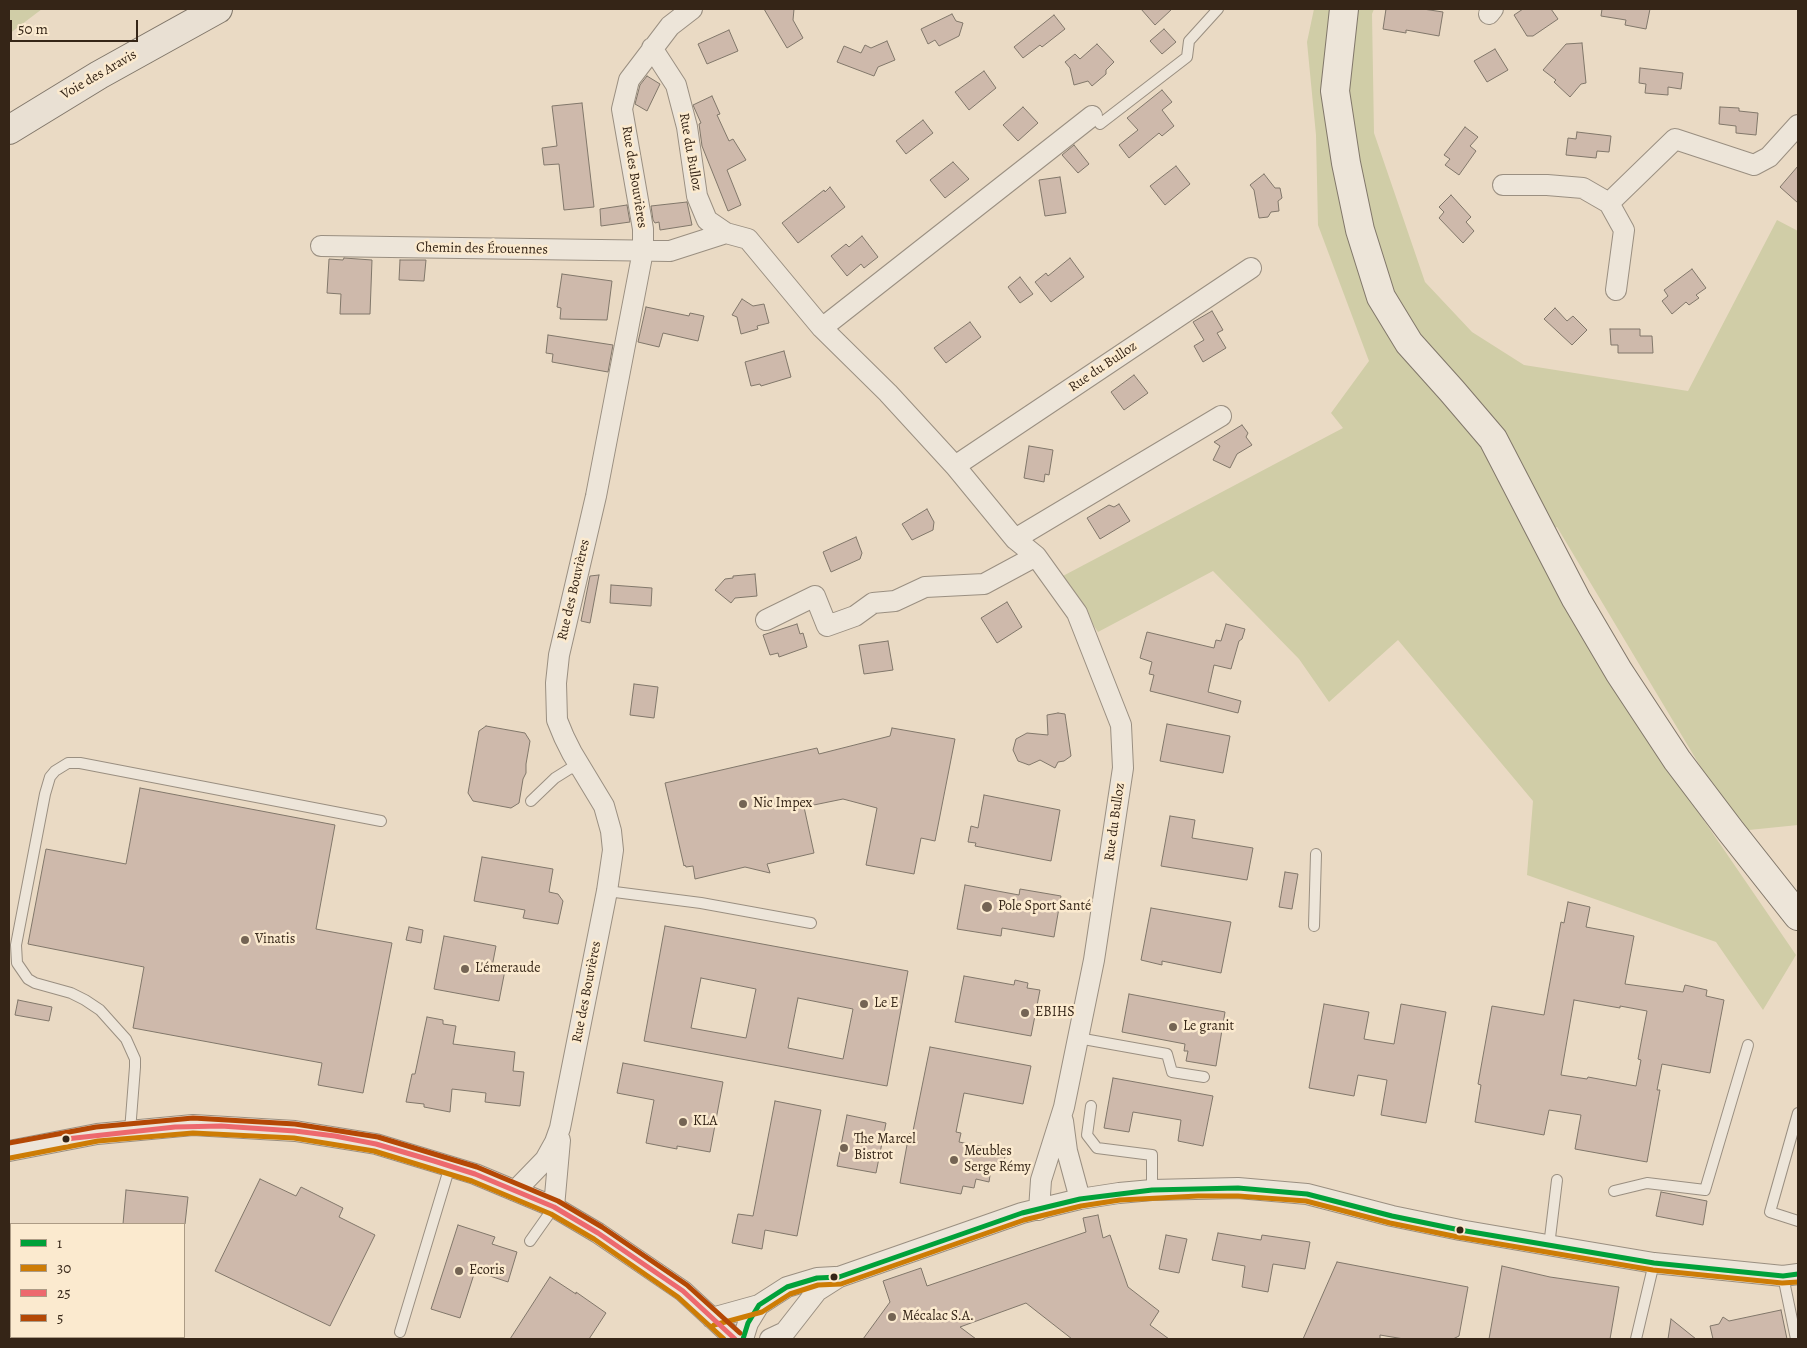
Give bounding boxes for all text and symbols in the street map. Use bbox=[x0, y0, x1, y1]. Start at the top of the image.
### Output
scale bar bbox=[12, 10, 140, 42]
text: 50 m bbox=[18, 19, 48, 39]
street label: Voie des Aravis bbox=[58, 47, 140, 103]
street label: Rue du Bulloz bbox=[675, 112, 705, 192]
street label: Rue des Bouvières bbox=[618, 125, 650, 229]
street label: Chemin des Érouennes bbox=[416, 239, 548, 259]
street label: Rue du Bulloz bbox=[1066, 338, 1140, 396]
street label: Rue des Bouvières bbox=[554, 538, 594, 642]
street label: Rue du Bulloz bbox=[1101, 782, 1129, 862]
place label: Nic Impex bbox=[753, 796, 812, 812]
marker: Nic Impex bbox=[737, 798, 749, 810]
place label: Pole Sport Santé bbox=[998, 899, 1091, 915]
marker: Pole Sport Santé bbox=[980, 900, 994, 914]
place label: Vinatis bbox=[255, 932, 295, 948]
marker: Vinatis bbox=[239, 934, 251, 946]
street label: Rue des Bouvières bbox=[569, 940, 605, 1044]
place label: L'émeraude bbox=[475, 961, 540, 977]
marker: L'émeraude bbox=[459, 963, 471, 975]
place label: Le E bbox=[874, 996, 898, 1012]
marker: Le E bbox=[858, 998, 870, 1010]
place label: EBIHS bbox=[1035, 1005, 1075, 1021]
marker: EBIHS bbox=[1019, 1007, 1031, 1019]
place label: Le granit bbox=[1183, 1019, 1234, 1035]
marker: Le granit bbox=[1167, 1021, 1179, 1033]
place label: KLA bbox=[693, 1114, 717, 1130]
marker: KLA bbox=[677, 1116, 689, 1128]
place label: The Marcel Bistrot bbox=[854, 1132, 916, 1164]
unlabelled marker bbox=[61, 1134, 71, 1144]
marker: The Marcel Bistrot bbox=[838, 1142, 850, 1154]
place label: Meubles Serge Rémy bbox=[964, 1144, 1031, 1176]
marker: Meubles Serge Rémy bbox=[948, 1154, 960, 1166]
legend bbox=[10, 1223, 185, 1338]
unlabelled marker bbox=[1455, 1225, 1465, 1235]
text: 1 bbox=[57, 1233, 62, 1253]
text: 30 bbox=[57, 1258, 71, 1278]
place label: Ecoris bbox=[469, 1263, 505, 1279]
marker: Ecoris bbox=[453, 1265, 465, 1277]
unlabelled marker bbox=[829, 1272, 839, 1282]
text: 25 bbox=[57, 1283, 71, 1303]
text: 5 bbox=[57, 1308, 63, 1328]
place label: Mécalac S.A. bbox=[902, 1309, 974, 1325]
marker: Mécalac S.A. bbox=[886, 1311, 898, 1323]

